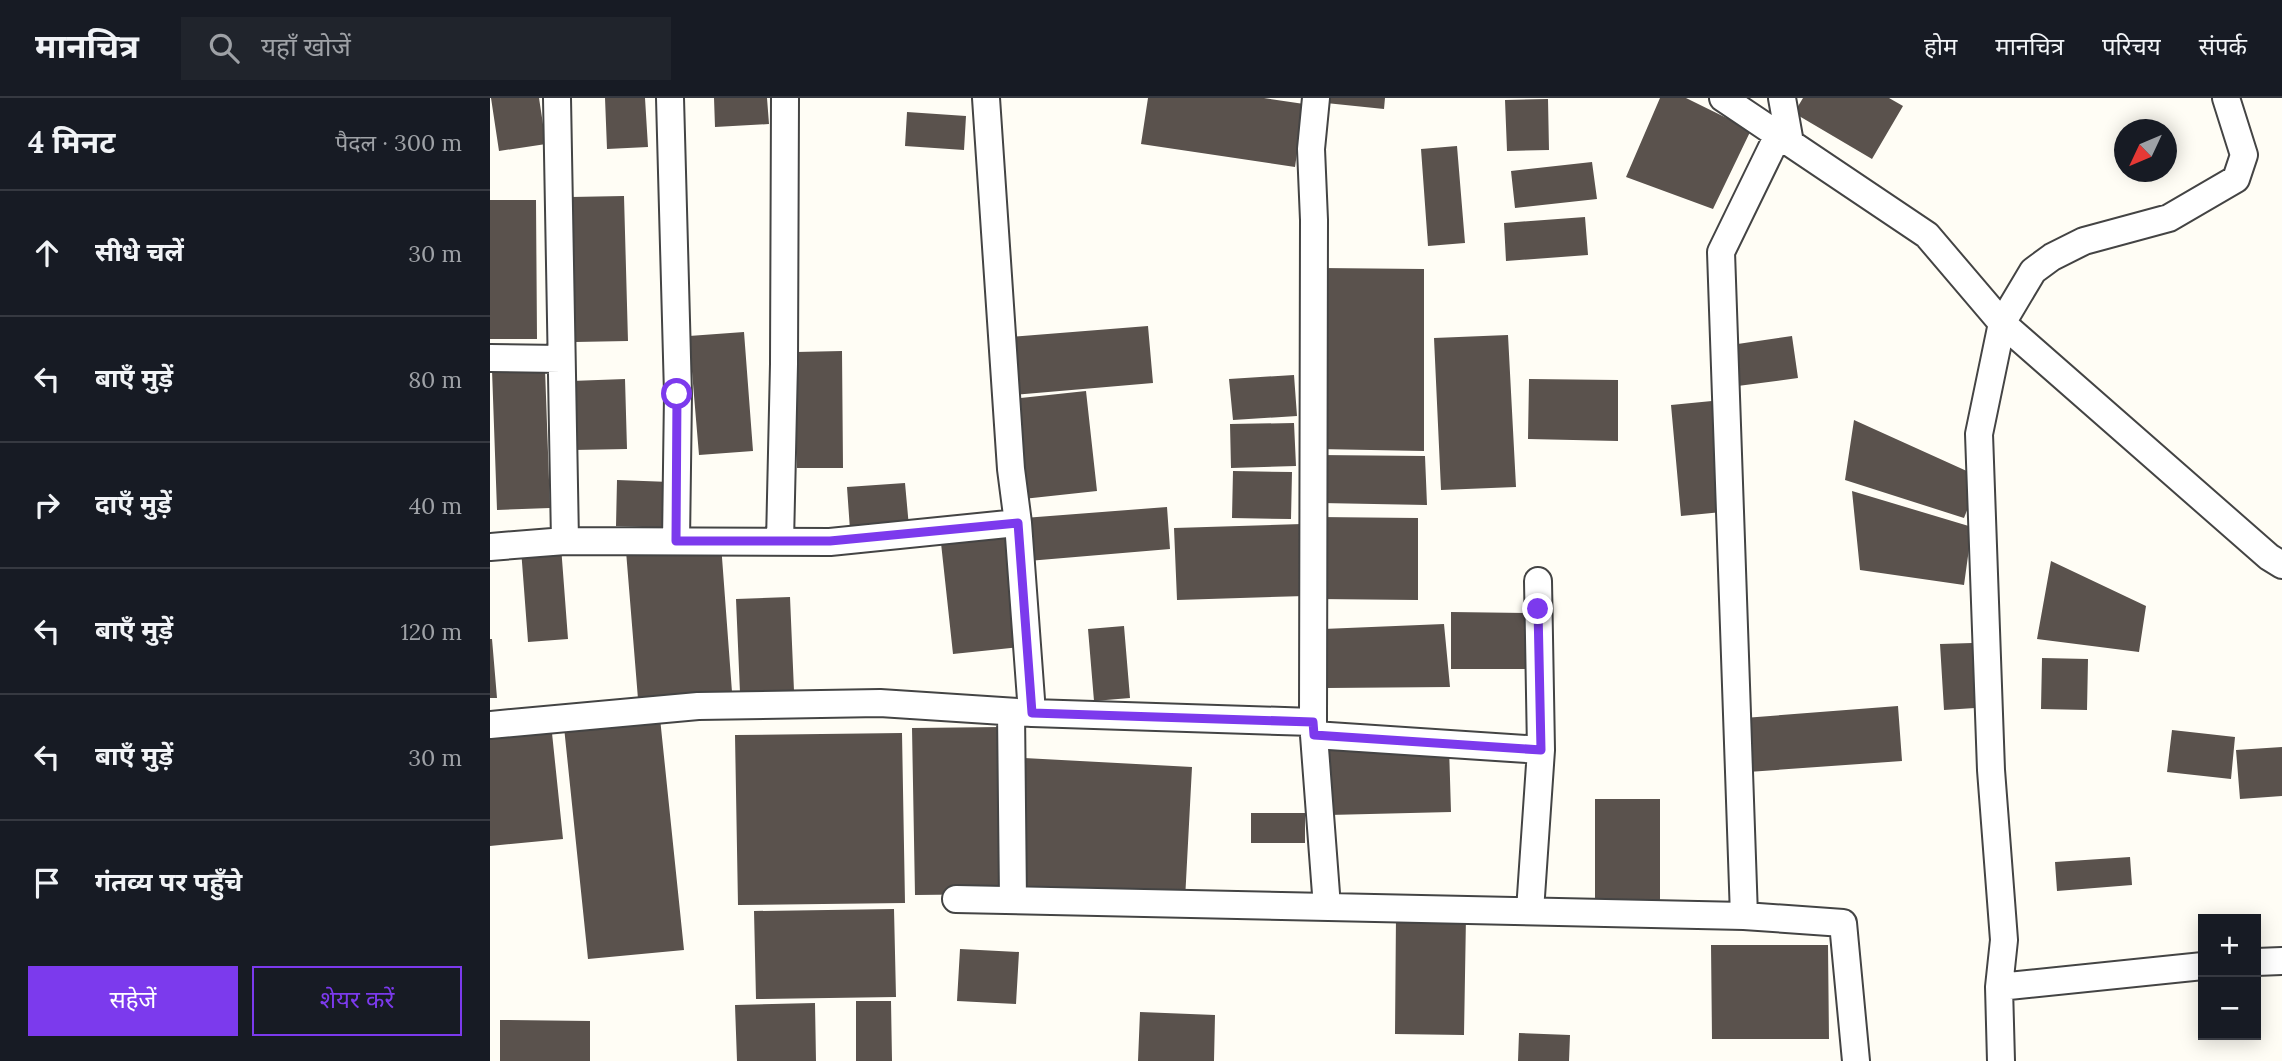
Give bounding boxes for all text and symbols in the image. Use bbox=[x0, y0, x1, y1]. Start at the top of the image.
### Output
search box bbox=[181, 17, 671, 80]
text: मानचित्र bbox=[35, 25, 139, 67]
icon: search bbox=[205, 29, 243, 67]
text: यहाँ खोजें bbox=[261, 30, 351, 63]
text: होम bbox=[1924, 31, 1957, 62]
text: मानचित्र bbox=[1995, 31, 2064, 62]
text: परिचय bbox=[2102, 31, 2161, 62]
text: संपर्क bbox=[2199, 31, 2247, 62]
north arrow bbox=[2114, 119, 2177, 182]
text: 4 मिनट bbox=[28, 123, 115, 161]
text: पैदल · 300 m bbox=[335, 128, 462, 157]
icon: ahead bbox=[28, 234, 66, 272]
text: सीधे चलें bbox=[95, 235, 184, 268]
text: 30 m bbox=[408, 239, 462, 268]
icon: left bbox=[28, 360, 66, 398]
text: बाएँ मुड़ें bbox=[95, 361, 173, 394]
text: 80 m bbox=[408, 365, 462, 394]
route start bbox=[661, 378, 692, 409]
icon: right bbox=[28, 486, 66, 524]
text: दाएँ मुड़ें bbox=[95, 487, 172, 520]
text: 40 m bbox=[409, 491, 462, 520]
route end bbox=[1522, 593, 1553, 624]
icon: left bbox=[28, 612, 66, 650]
text: बाएँ मुड़ें bbox=[95, 613, 173, 646]
text: 120 m bbox=[400, 617, 462, 646]
icon: left bbox=[28, 738, 66, 776]
text: बाएँ मुड़ें bbox=[95, 739, 173, 772]
text: 30 m bbox=[408, 743, 462, 772]
icon: arrive bbox=[28, 864, 66, 902]
text: गंतव्य पर पहुँचे bbox=[95, 865, 242, 898]
map controls bbox=[2198, 914, 2261, 1040]
button: + bbox=[2198, 914, 2261, 977]
button: सहेजें bbox=[28, 966, 238, 1036]
button: शेयर करें bbox=[252, 966, 462, 1036]
button: − bbox=[2198, 977, 2261, 1040]

